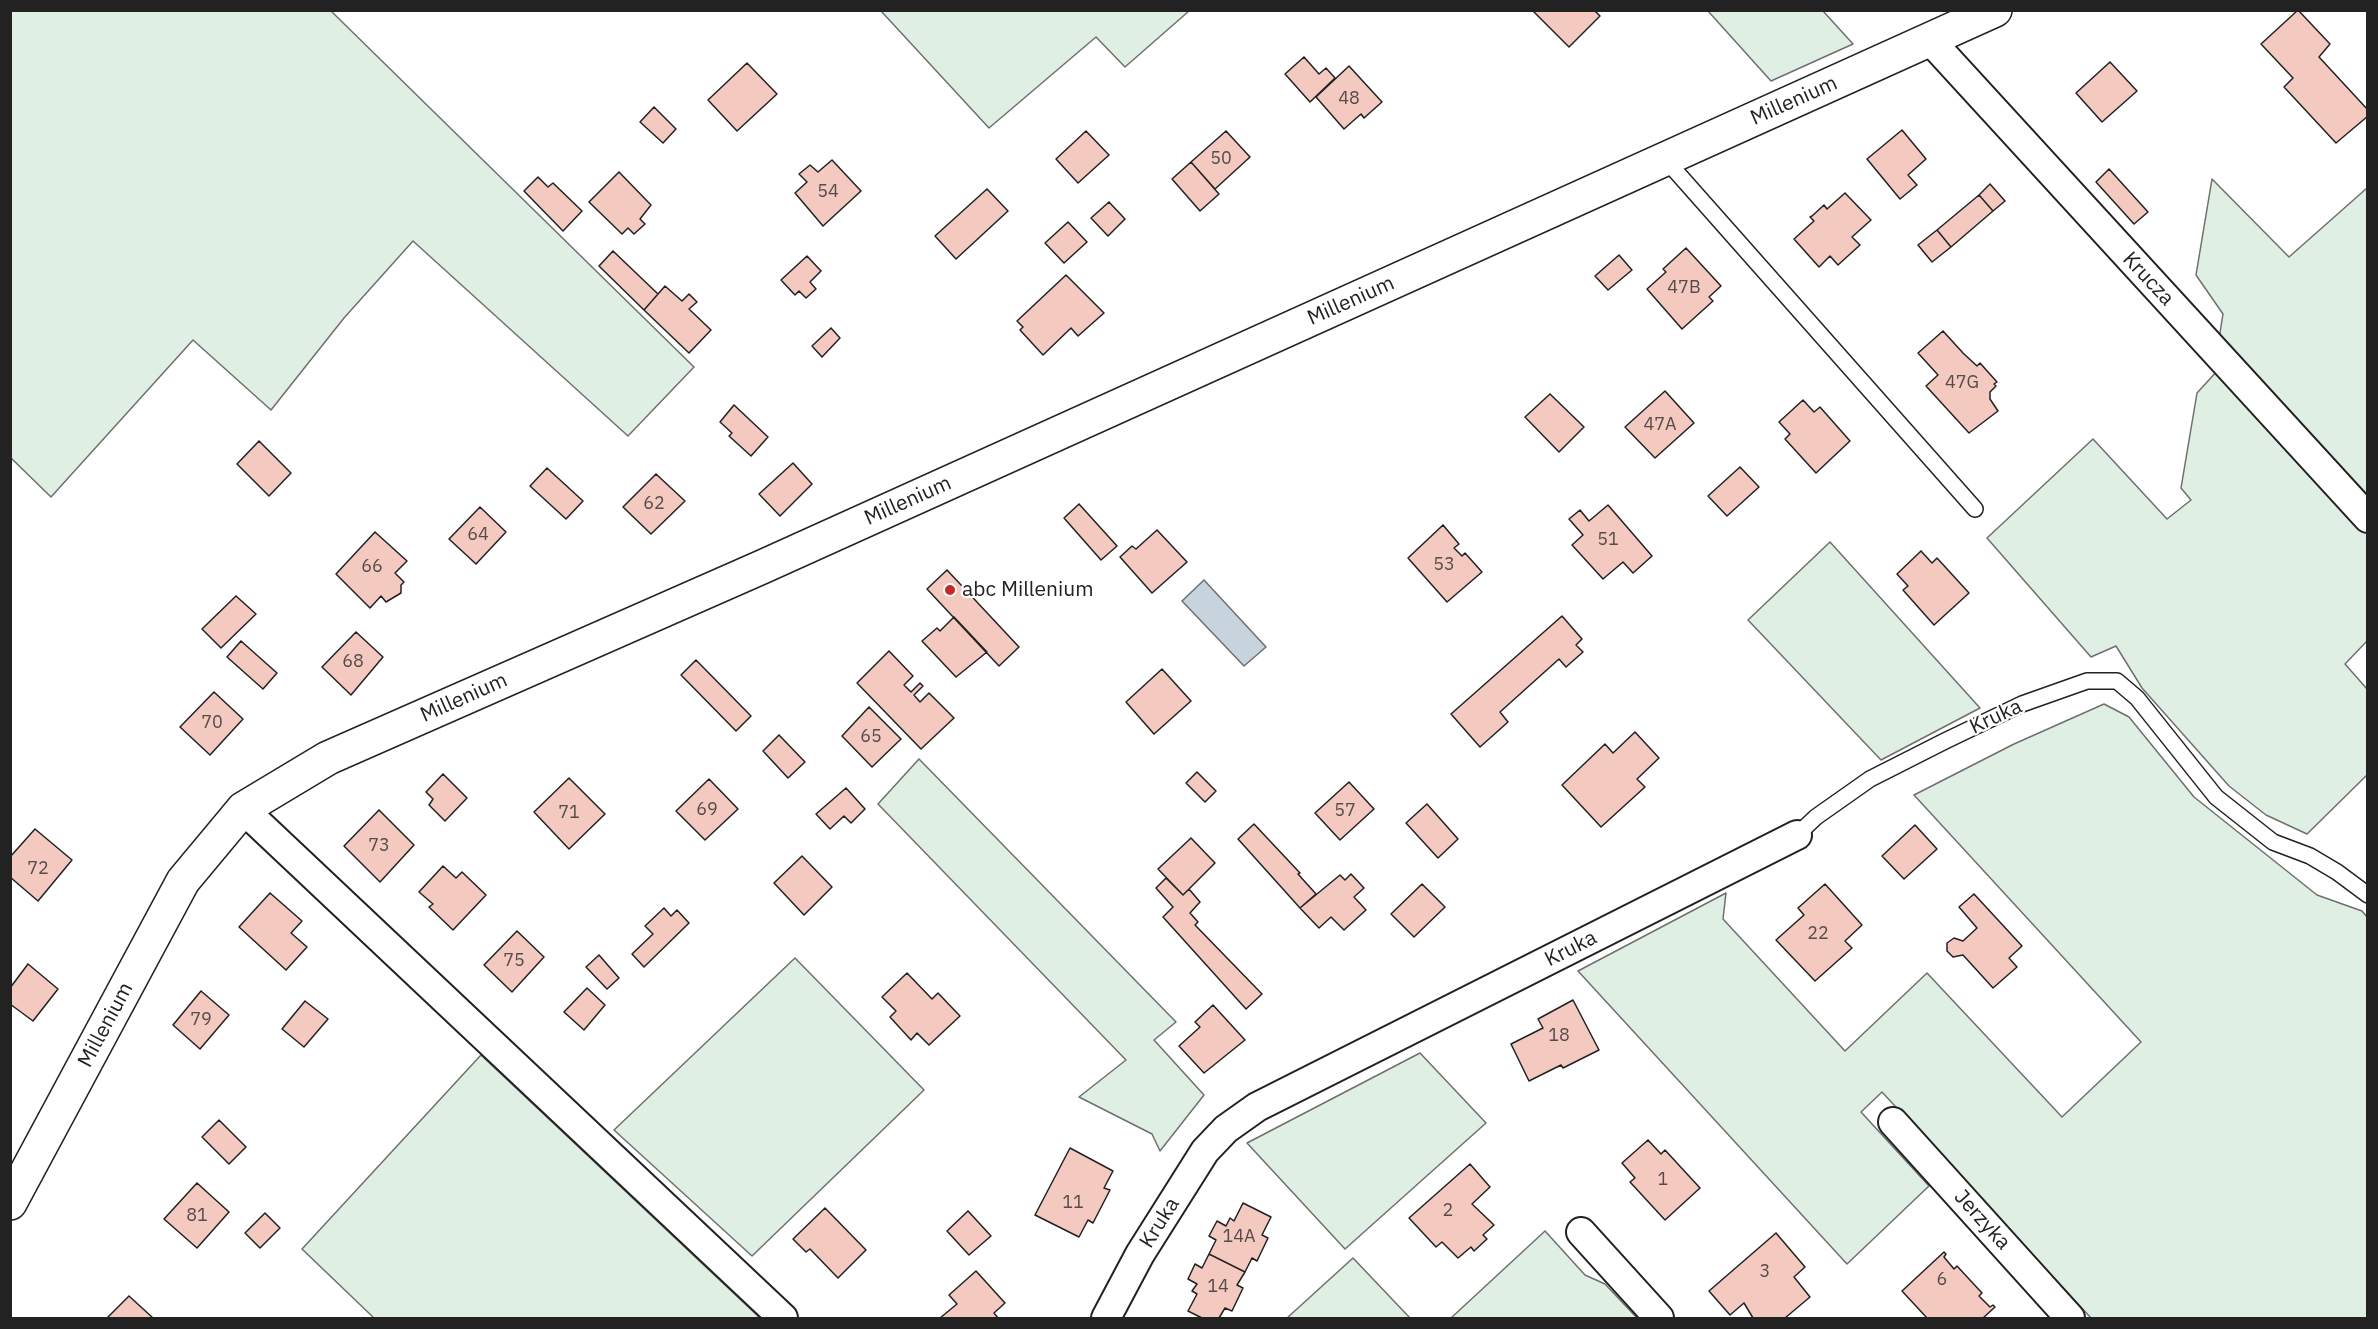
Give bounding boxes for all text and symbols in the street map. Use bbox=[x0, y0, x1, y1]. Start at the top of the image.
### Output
street label: Millenium bbox=[1747, 71, 1841, 131]
house number: 48 bbox=[1338, 88, 1360, 110]
house number: 50 bbox=[1210, 148, 1232, 170]
house number: 54 bbox=[817, 181, 839, 203]
street label: Krucza bbox=[2117, 247, 2179, 311]
street label: Millenium bbox=[1304, 271, 1398, 331]
house number: 47B bbox=[1667, 277, 1701, 299]
house number: 47G bbox=[1945, 372, 1979, 394]
house number: 47A bbox=[1643, 414, 1677, 436]
street label: Millenium bbox=[861, 471, 955, 531]
house number: 62 bbox=[643, 493, 665, 515]
house number: 64 bbox=[467, 524, 489, 546]
house number: 51 bbox=[1597, 529, 1619, 551]
house number: 53 bbox=[1433, 554, 1455, 576]
house number: 66 bbox=[361, 556, 383, 578]
place label: abc Millenium bbox=[962, 577, 1094, 603]
marker: abc Millenium bbox=[943, 583, 957, 597]
house number: 68 bbox=[342, 651, 364, 673]
street label: Millenium bbox=[417, 668, 511, 728]
street label: Kruka bbox=[1966, 694, 2026, 740]
house number: 70 bbox=[201, 712, 223, 734]
house number: 65 bbox=[860, 726, 882, 748]
house number: 69 bbox=[696, 799, 718, 821]
house number: 57 bbox=[1334, 800, 1356, 822]
house number: 71 bbox=[558, 802, 580, 824]
house number: 73 bbox=[368, 835, 390, 857]
house number: 72 bbox=[27, 858, 49, 880]
house number: 22 bbox=[1807, 923, 1829, 945]
street label: Kruka bbox=[1541, 925, 1601, 973]
house number: 75 bbox=[503, 950, 525, 972]
street label: Millenium bbox=[73, 978, 139, 1072]
house number: 79 bbox=[190, 1009, 212, 1031]
house number: 18 bbox=[1548, 1025, 1570, 1047]
house number: 1 bbox=[1658, 1169, 1668, 1191]
street label: Jerzyka bbox=[1948, 1185, 2016, 1255]
house number: 11 bbox=[1062, 1192, 1084, 1214]
street label: Kruka bbox=[1135, 1193, 1185, 1253]
house number: 2 bbox=[1443, 1200, 1453, 1222]
house number: 81 bbox=[186, 1205, 208, 1227]
house number: 14A bbox=[1222, 1226, 1256, 1248]
house number: 3 bbox=[1760, 1261, 1770, 1283]
house number: 6 bbox=[1937, 1269, 1947, 1291]
house number: 14 bbox=[1207, 1276, 1229, 1298]

